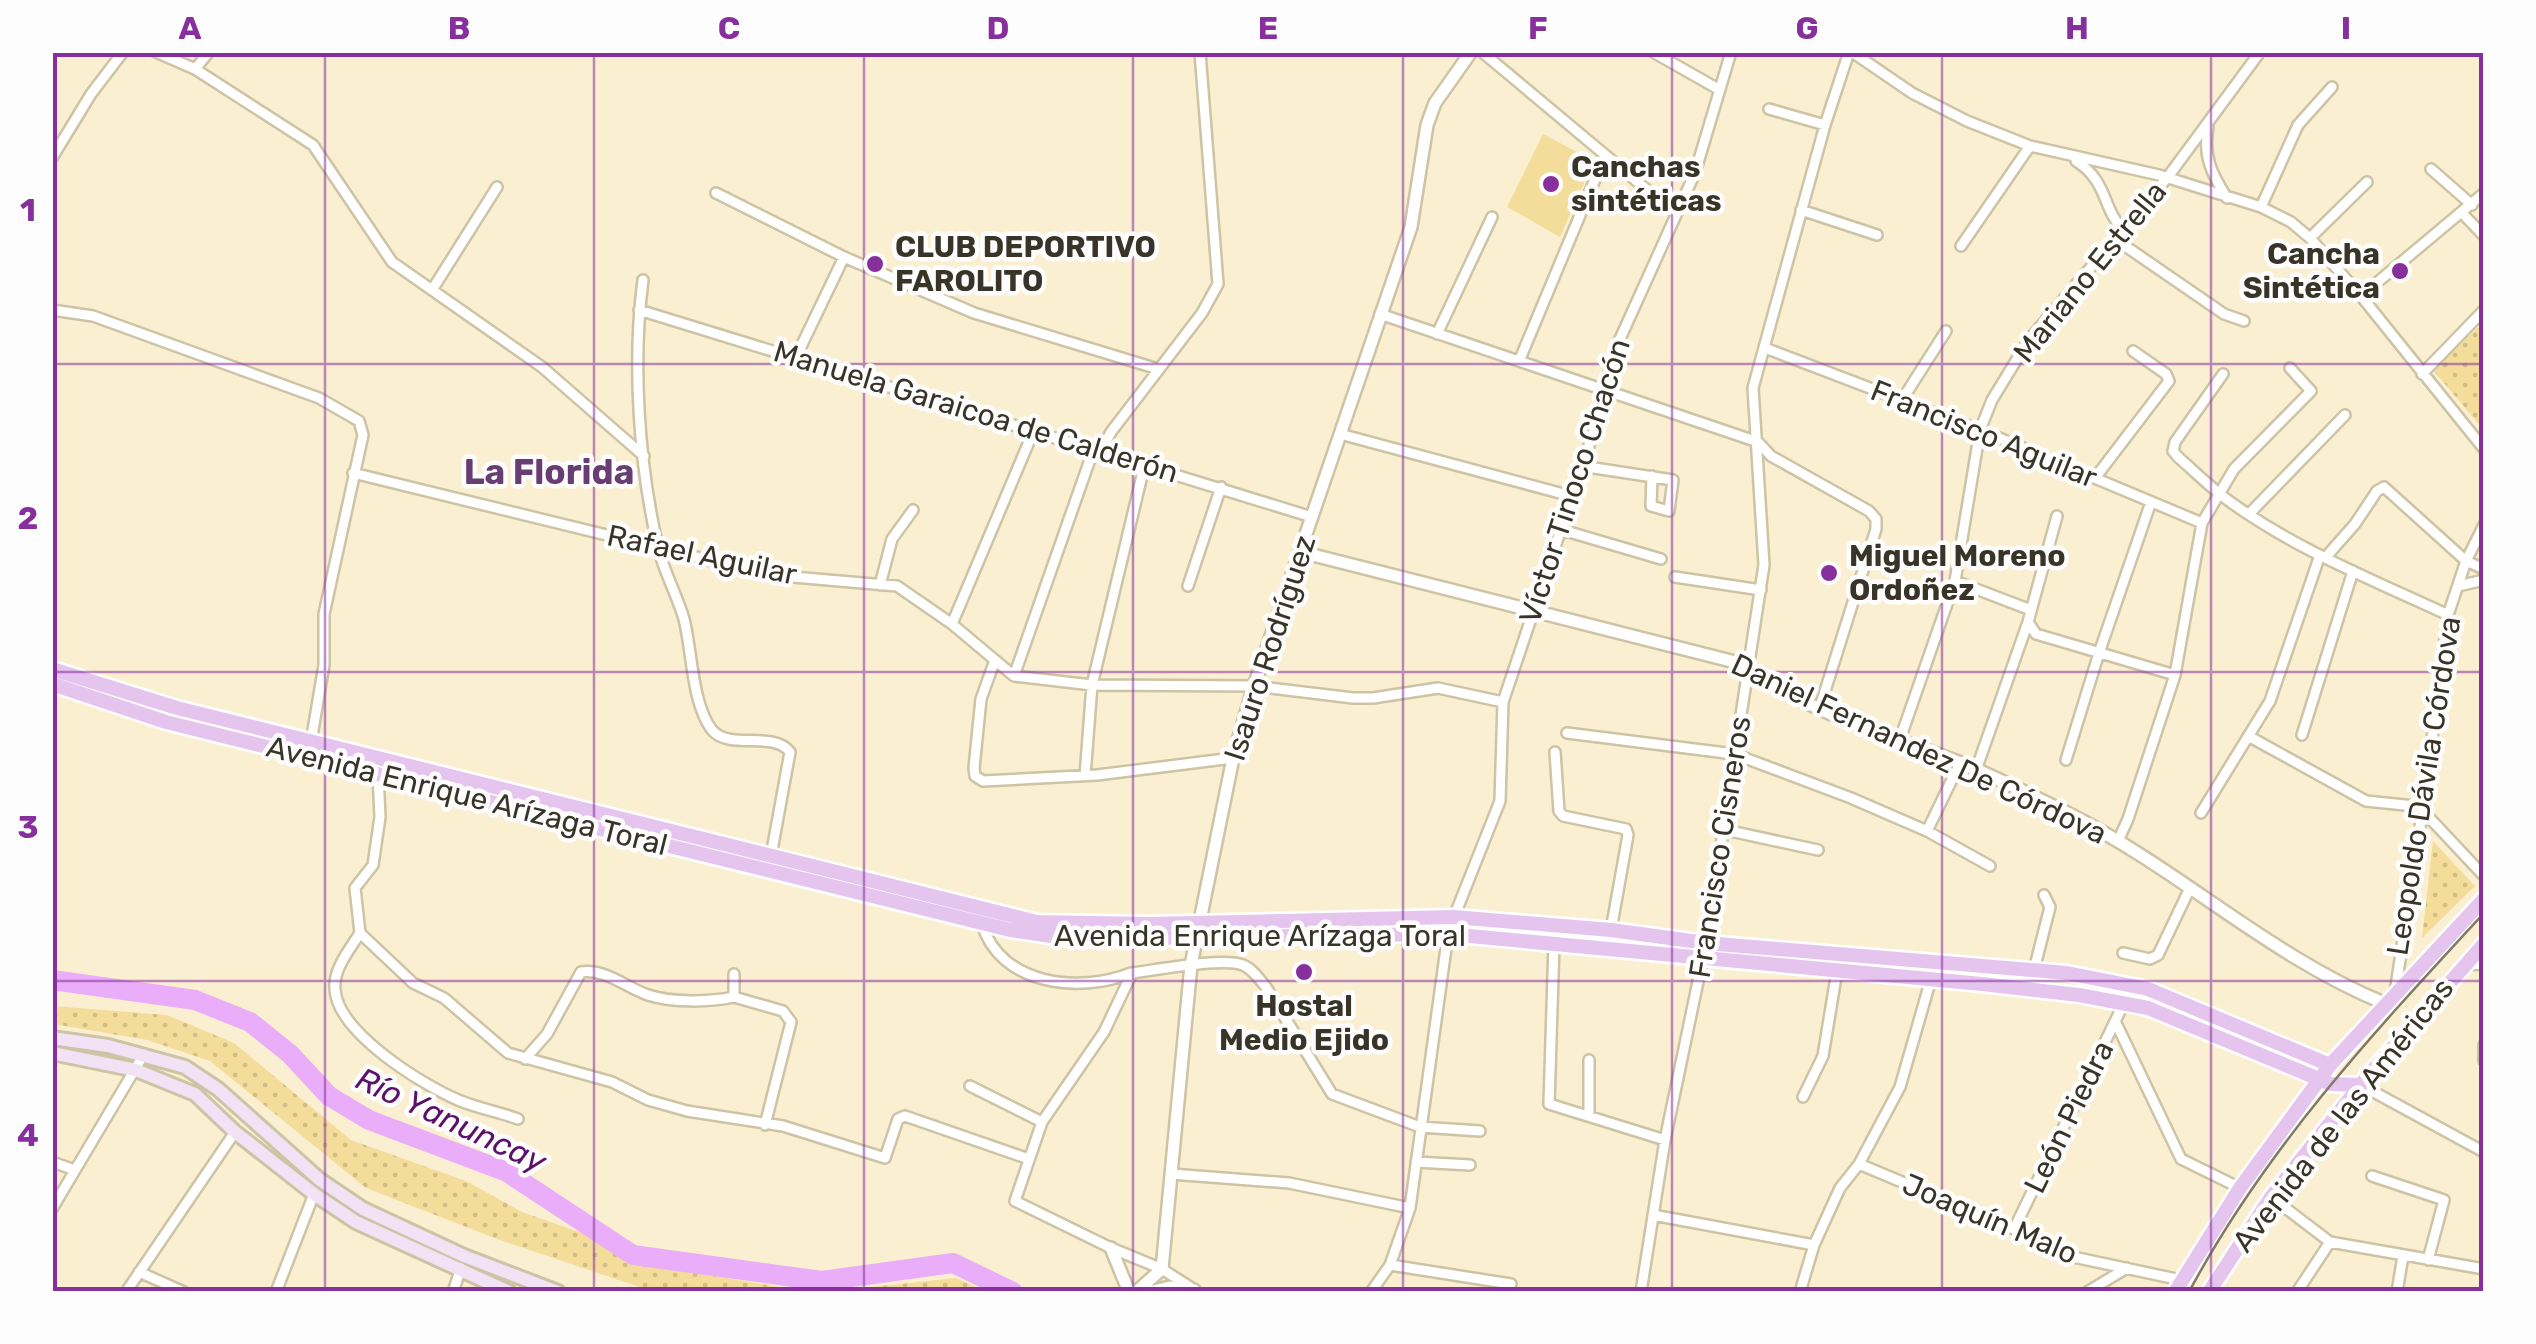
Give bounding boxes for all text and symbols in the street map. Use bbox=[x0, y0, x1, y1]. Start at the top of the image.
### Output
text: A bbox=[179, 9, 202, 47]
text: B bbox=[448, 9, 470, 47]
text: C bbox=[718, 9, 740, 47]
text: D bbox=[987, 9, 1009, 47]
text: E bbox=[1258, 9, 1278, 47]
text: F bbox=[1528, 9, 1548, 47]
text: G bbox=[1795, 9, 1819, 47]
text: H bbox=[2065, 9, 2089, 47]
text: I bbox=[2341, 9, 2351, 47]
place label: Canchas sintéticas bbox=[1571, 149, 1722, 219]
marker: Canchas sintéticas bbox=[1540, 173, 1562, 195]
street label: Mariano Estrella bbox=[2006, 174, 2174, 370]
text: 1 bbox=[20, 191, 36, 229]
place label: CLUB DEPORTIVO FAROLITO bbox=[895, 229, 1156, 299]
place label: Cancha Sintética bbox=[2243, 236, 2380, 306]
marker: CLUB DEPORTIVO FAROLITO bbox=[864, 253, 886, 275]
marker: Cancha Sintética bbox=[2389, 260, 2411, 282]
street label: Manuela Garaicoa de Calderón bbox=[769, 333, 1183, 491]
street label: Víctor Tinoco Chacón bbox=[1512, 334, 1638, 628]
street label: Francisco Aguilar bbox=[1866, 372, 2103, 496]
district label: La Florida bbox=[464, 451, 634, 493]
text: 2 bbox=[18, 499, 38, 537]
street label: Rafael Aguilar bbox=[604, 517, 801, 593]
street label: Isauro Rodríguez bbox=[1217, 531, 1323, 765]
place label: Miguel Moreno Ordoñez bbox=[1849, 538, 2066, 608]
marker: Miguel Moreno Ordoñez bbox=[1818, 562, 1840, 584]
street label: Leopoldo Dávila Córdova bbox=[2379, 614, 2469, 958]
street label: Daniel Fernandez De Córdova bbox=[1726, 646, 2112, 852]
street label: Francisco Cisneros bbox=[1682, 714, 1758, 980]
street label: Avenida Enrique Arízaga Toral bbox=[263, 729, 671, 863]
text: 3 bbox=[17, 808, 39, 846]
street label: Avenida Enrique Arízaga Toral bbox=[1054, 918, 1466, 954]
marker: Hostal Medio Ejido bbox=[1293, 961, 1315, 983]
street label: Avenida de las Américas bbox=[2225, 971, 2461, 1259]
place label: Hostal Medio Ejido bbox=[1219, 988, 1389, 1058]
street label: León Piedra bbox=[2017, 1035, 2121, 1199]
water label: Río Yanuncay bbox=[350, 1059, 553, 1181]
text: 4 bbox=[17, 1116, 39, 1154]
street label: Joaquín Malo bbox=[1897, 1166, 2083, 1272]

